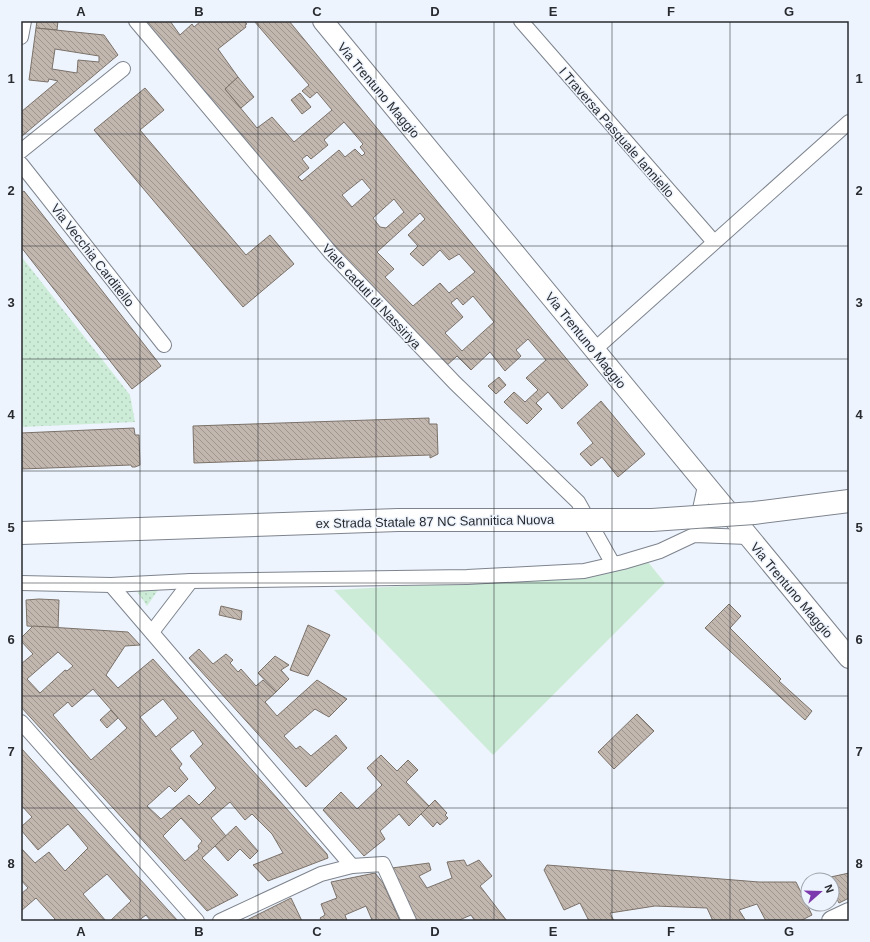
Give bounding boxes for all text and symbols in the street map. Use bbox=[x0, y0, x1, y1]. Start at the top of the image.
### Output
text: A bbox=[76, 4, 86, 19]
text: B bbox=[194, 4, 204, 19]
text: C bbox=[312, 4, 322, 19]
text: D bbox=[430, 4, 440, 19]
text: E bbox=[549, 4, 558, 19]
text: F bbox=[667, 4, 675, 19]
text: G bbox=[784, 4, 794, 19]
street label: Via Trentuno Maggio bbox=[334, 40, 423, 141]
street label: I Traversa Pasquale Ianniello bbox=[556, 64, 677, 201]
text: 1 bbox=[7, 71, 15, 86]
text: 1 bbox=[855, 71, 863, 86]
text: 2 bbox=[7, 183, 15, 198]
text: 2 bbox=[855, 183, 863, 198]
street label: Via Vecchia Carditello bbox=[48, 201, 137, 310]
street label: Viale caduti di Nassiriya bbox=[319, 241, 425, 352]
street label: Via Trentuno Maggio bbox=[542, 289, 629, 392]
text: 3 bbox=[7, 295, 15, 310]
text: 3 bbox=[855, 295, 863, 310]
text: 4 bbox=[7, 407, 15, 422]
text: 4 bbox=[855, 407, 863, 422]
street label: ex Strada Statale 87 NC Sannitica Nuova bbox=[316, 512, 555, 531]
text: 5 bbox=[7, 520, 15, 535]
text: 5 bbox=[855, 520, 863, 535]
street label: Via Trentuno Maggio bbox=[747, 540, 836, 641]
text: 6 bbox=[7, 632, 15, 647]
text: 6 bbox=[855, 632, 863, 647]
text: 7 bbox=[7, 744, 15, 759]
text: 7 bbox=[855, 744, 863, 759]
text: 8 bbox=[7, 856, 15, 871]
text: 8 bbox=[855, 856, 863, 871]
north arrow bbox=[800, 872, 840, 912]
text: N bbox=[822, 883, 836, 894]
text: A bbox=[76, 924, 86, 939]
text: B bbox=[194, 924, 204, 939]
text: C bbox=[312, 924, 322, 939]
text: D bbox=[430, 924, 440, 939]
text: E bbox=[549, 924, 558, 939]
text: F bbox=[667, 924, 675, 939]
text: G bbox=[784, 924, 794, 939]

